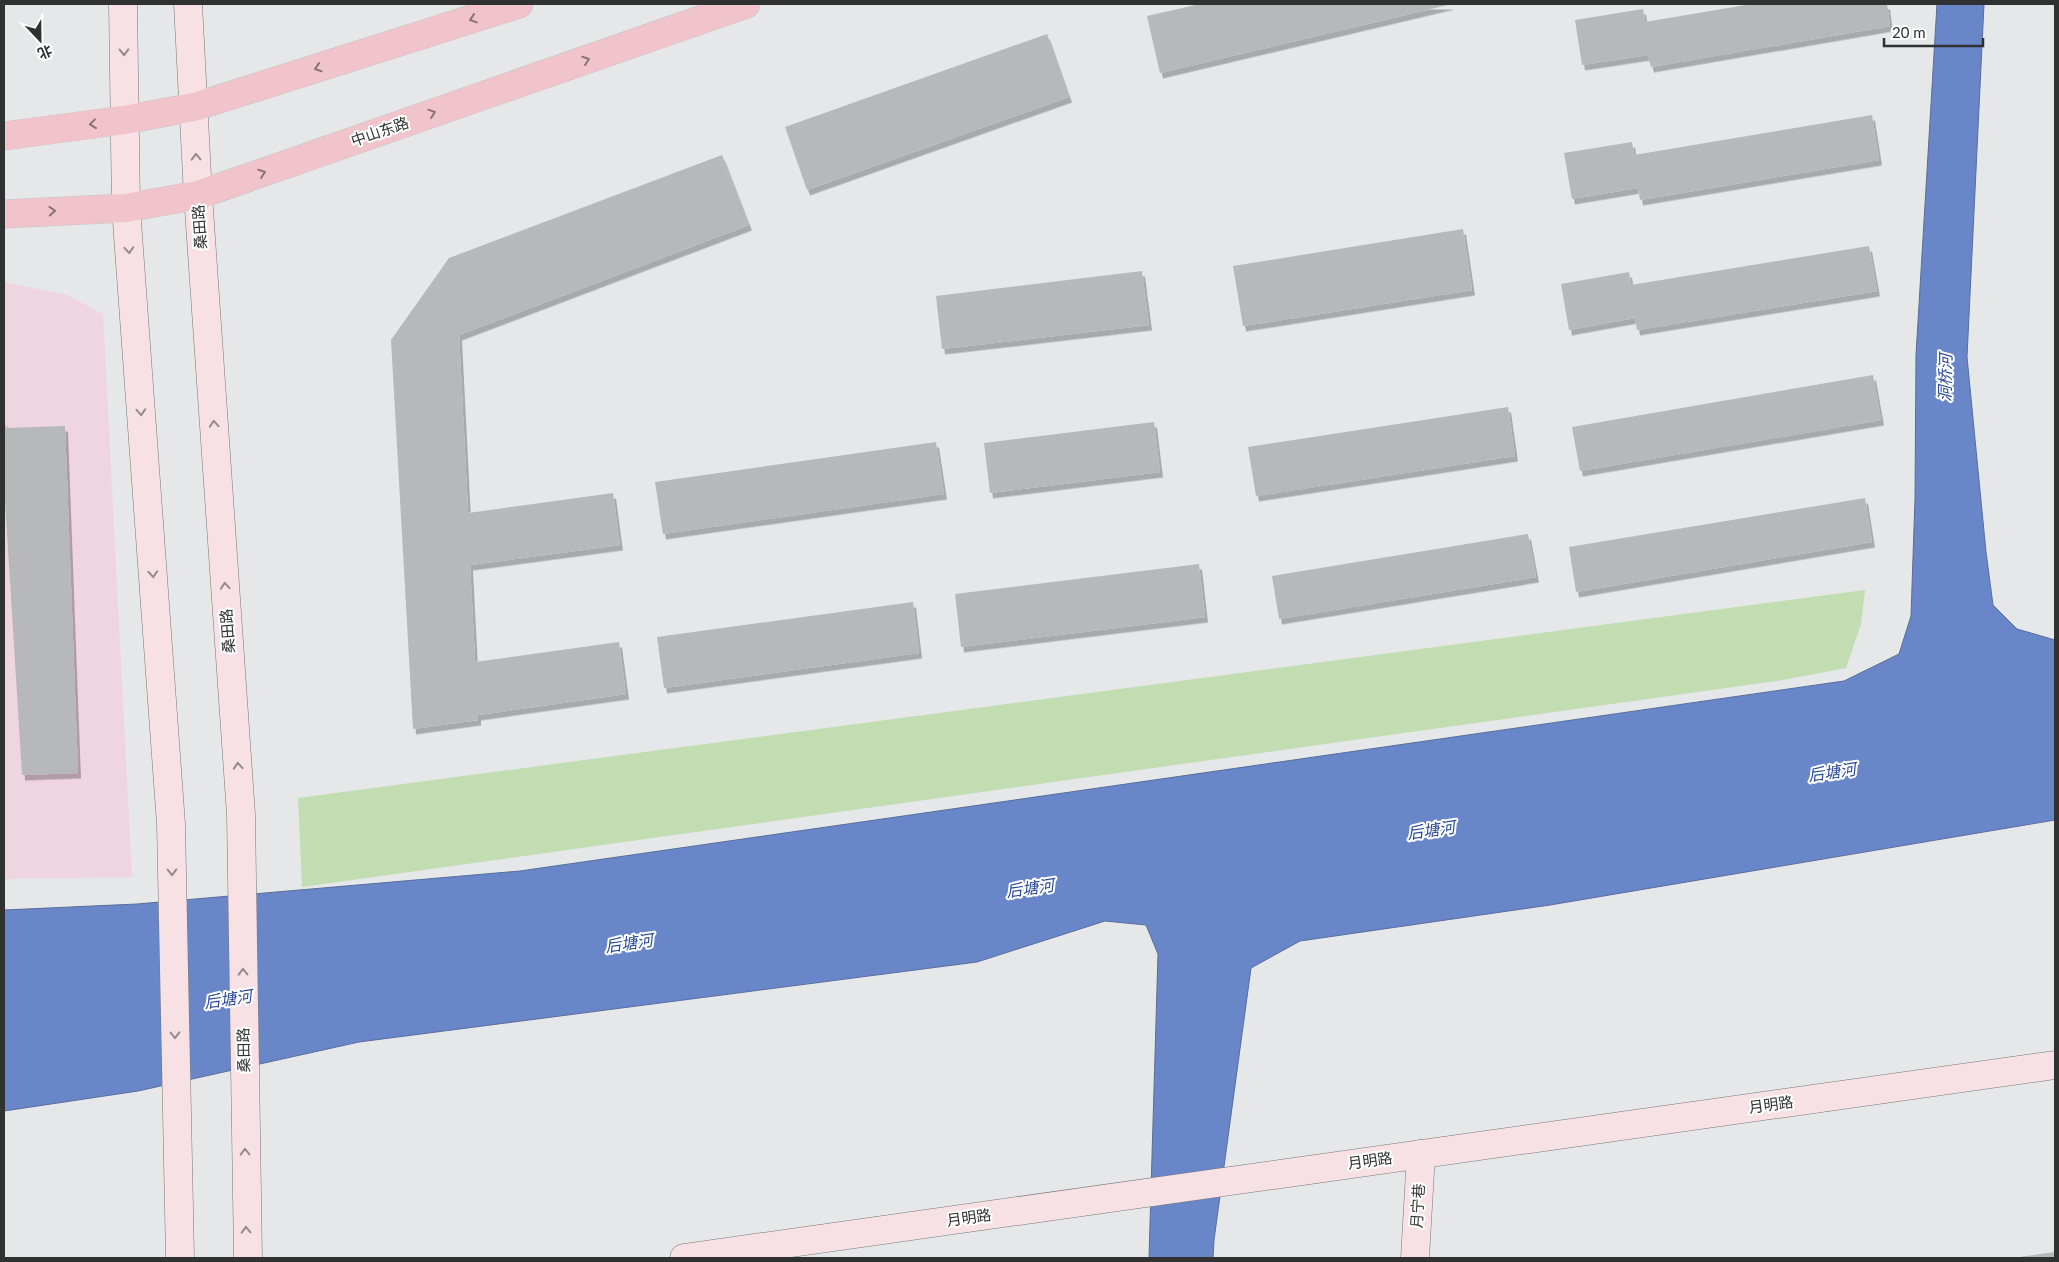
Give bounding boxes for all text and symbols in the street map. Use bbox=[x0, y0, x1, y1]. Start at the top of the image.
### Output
one-way arrow bbox=[469, 13, 477, 23]
north arrow bbox=[15, 15, 65, 65]
scale bar bbox=[1884, 15, 1983, 47]
text: 20 m bbox=[1892, 23, 1926, 41]
text: 北 bbox=[35, 42, 55, 63]
one-way arrow bbox=[119, 49, 129, 57]
one-way arrow bbox=[581, 56, 590, 66]
one-way arrow bbox=[314, 62, 322, 72]
one-way arrow bbox=[428, 109, 436, 119]
street label: 中山东路 bbox=[348, 113, 411, 149]
one-way arrow bbox=[89, 118, 97, 129]
one-way arrow bbox=[191, 153, 202, 161]
one-way arrow bbox=[258, 169, 266, 179]
street label: 桑田路 bbox=[188, 204, 210, 250]
one-way arrow bbox=[49, 206, 57, 217]
one-way arrow bbox=[124, 246, 135, 254]
water label: 洞桥河 bbox=[1935, 351, 1954, 402]
one-way arrow bbox=[136, 408, 147, 416]
one-way arrow bbox=[209, 420, 220, 428]
one-way arrow bbox=[147, 570, 158, 578]
one-way arrow bbox=[220, 582, 231, 590]
street label: 桑田路 bbox=[216, 608, 238, 654]
water label: 后塘河 bbox=[1807, 758, 1860, 784]
one-way arrow bbox=[232, 762, 243, 770]
water label: 后塘河 bbox=[1406, 816, 1459, 842]
one-way arrow bbox=[167, 869, 177, 877]
water label: 后塘河 bbox=[1005, 874, 1058, 900]
water label: 后塘河 bbox=[604, 929, 657, 955]
one-way arrow bbox=[238, 968, 248, 976]
water label: 后塘河 bbox=[203, 985, 256, 1011]
street label: 桑田路 bbox=[234, 1027, 252, 1073]
one-way arrow bbox=[170, 1032, 180, 1039]
street label: 月明路 bbox=[1747, 1092, 1794, 1116]
one-way arrow bbox=[240, 1148, 250, 1156]
street label: 月明路 bbox=[1346, 1148, 1393, 1172]
street label: 月宁巷 bbox=[1407, 1183, 1427, 1229]
street label: 月明路 bbox=[945, 1205, 992, 1229]
one-way arrow bbox=[241, 1225, 252, 1233]

